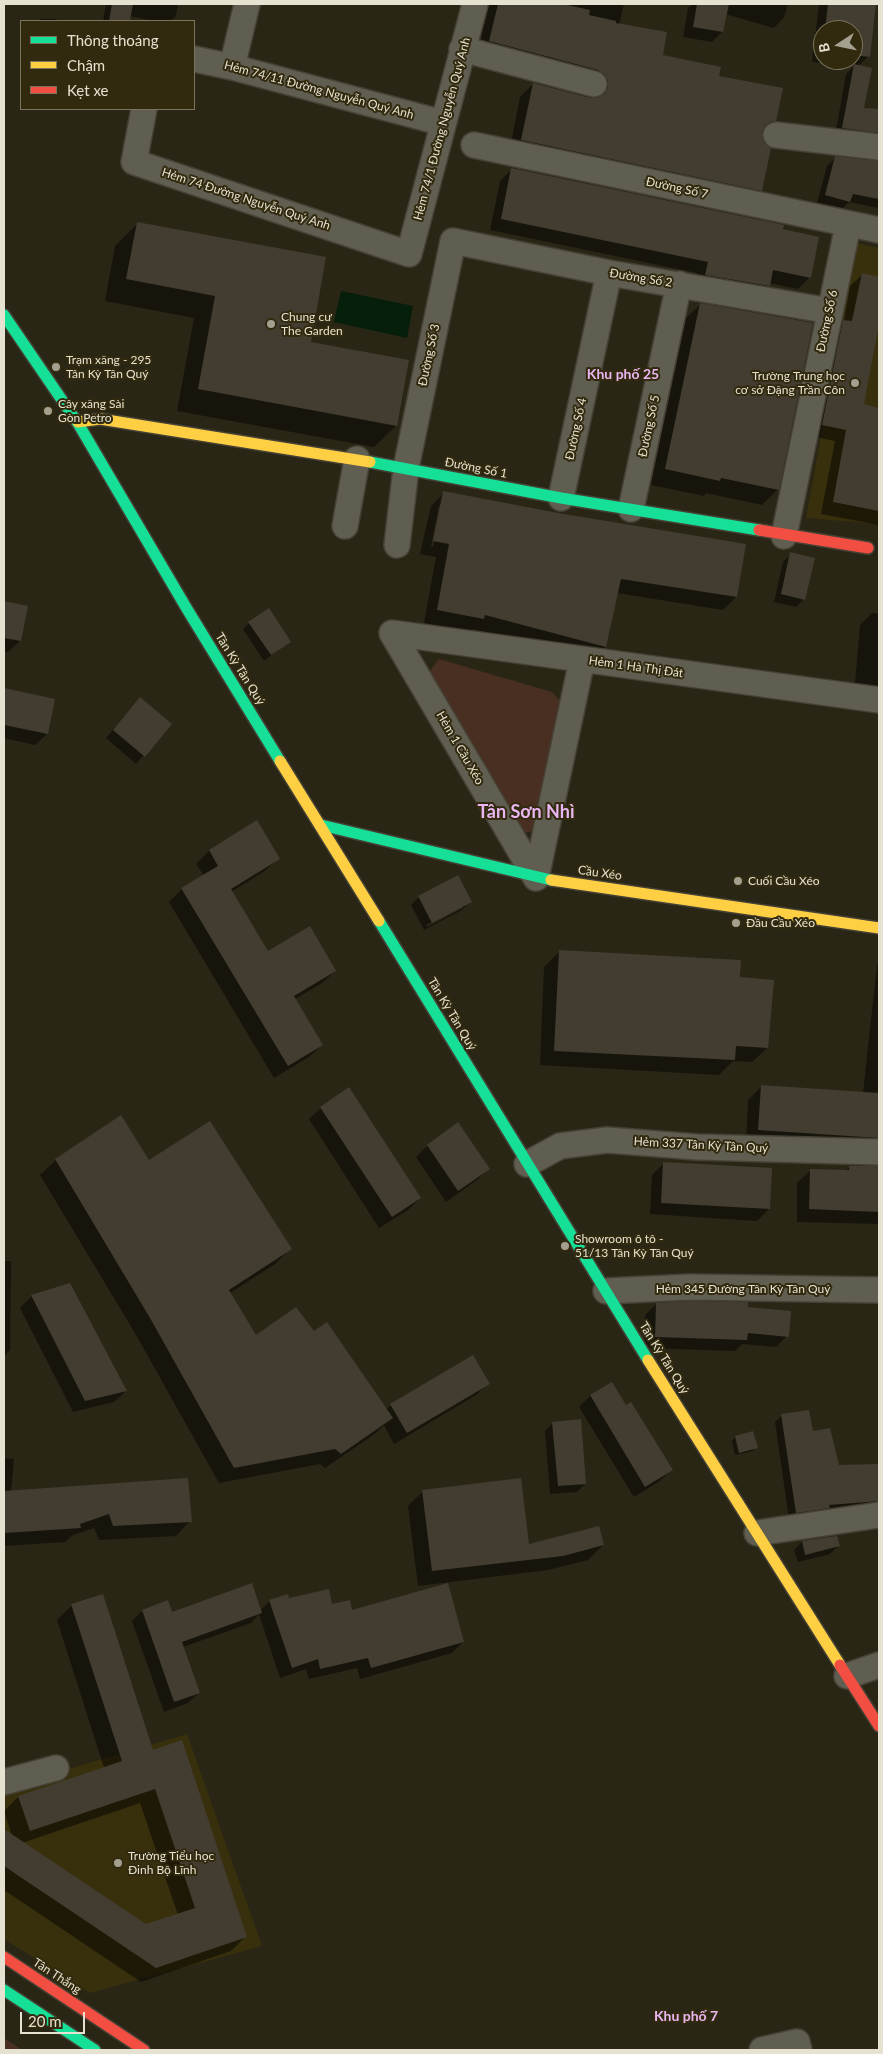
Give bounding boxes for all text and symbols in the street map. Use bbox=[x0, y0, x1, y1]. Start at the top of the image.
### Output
legend bbox=[20, 20, 195, 110]
north arrow bbox=[813, 20, 863, 70]
text: Thông thoáng bbox=[67, 31, 159, 49]
street label: Hẻm 74/1 Đường Nguyễn Quý Anh bbox=[411, 36, 473, 222]
text: B bbox=[815, 42, 833, 54]
text: Chậm bbox=[67, 56, 105, 74]
street label: Hẻm 74/11 Đường Nguyễn Quý Anh bbox=[223, 58, 415, 122]
text: Kẹt xe bbox=[67, 81, 109, 99]
street label: Hẻm 74 Đường Nguyễn Quý Anh bbox=[160, 165, 332, 233]
street label: Đường Số 7 bbox=[645, 174, 709, 202]
street label: Đường Số 2 bbox=[609, 266, 673, 290]
street label: Đường Số 6 bbox=[813, 289, 841, 353]
place label: Chung cư The Garden bbox=[281, 310, 343, 338]
marker: Chung cư The Garden bbox=[265, 318, 277, 330]
street label: Đường Số 3 bbox=[415, 323, 443, 387]
place label: Trạm xăng - 295 Tân Kỳ Tân Quý bbox=[66, 353, 151, 381]
marker: Trạm xăng - 295 Tân Kỳ Tân Quý bbox=[50, 361, 62, 373]
district label: Khu phố 25 bbox=[587, 366, 659, 382]
place label: Trường Trung học cơ sở Đặng Trần Côn bbox=[735, 369, 845, 397]
marker: Trường Trung học cơ sở Đặng Trần Côn bbox=[849, 377, 861, 389]
street label: Đường Số 5 bbox=[635, 394, 663, 458]
place label: Cây xăng Sài Gòn Petro bbox=[58, 397, 124, 425]
street label: Đường Số 4 bbox=[562, 397, 590, 461]
marker: Cây xăng Sài Gòn Petro bbox=[42, 405, 54, 417]
street label: Đường Số 1 bbox=[444, 455, 508, 481]
street label: Tân Kỳ Tân Quý bbox=[212, 630, 268, 708]
street label: Hẻm 1 Hà Thị Đát bbox=[588, 653, 684, 681]
street label: Hẻm 1 Cầu Xéo bbox=[433, 709, 487, 787]
district label: Tân Sơn Nhì bbox=[477, 801, 575, 823]
street label: Cầu Xéo bbox=[577, 863, 623, 883]
place label: Cuối Cầu Xéo bbox=[748, 874, 820, 888]
marker: Cuối Cầu Xéo bbox=[732, 875, 744, 887]
place label: Đầu Cầu Xéo bbox=[746, 916, 815, 930]
marker: Đầu Cầu Xéo bbox=[730, 917, 742, 929]
street label: Tân Kỳ Tân Quý bbox=[425, 975, 479, 1053]
street label: Hẻm 337 Tân Kỳ Tân Quý bbox=[633, 1134, 769, 1156]
place label: Showroom ô tô - 51/13 Tân Kỳ Tân Quý bbox=[575, 1232, 694, 1260]
marker: Showroom ô tô - 51/13 Tân Kỳ Tân Quý bbox=[559, 1240, 571, 1252]
street label: Hẻm 345 Đường Tân Kỳ Tân Quý bbox=[656, 1282, 830, 1296]
street label: Tân Kỳ Tân Quý bbox=[636, 1319, 692, 1397]
place label: Trường Tiểu học Đinh Bộ Lĩnh bbox=[128, 1849, 214, 1877]
marker: Trường Tiểu học Đinh Bộ Lĩnh bbox=[112, 1857, 124, 1869]
street label: Tân Thắng bbox=[30, 1955, 84, 1997]
scale bar bbox=[22, 2002, 88, 2034]
district label: Khu phố 7 bbox=[654, 2008, 718, 2024]
text: 20 m bbox=[28, 2012, 62, 2030]

